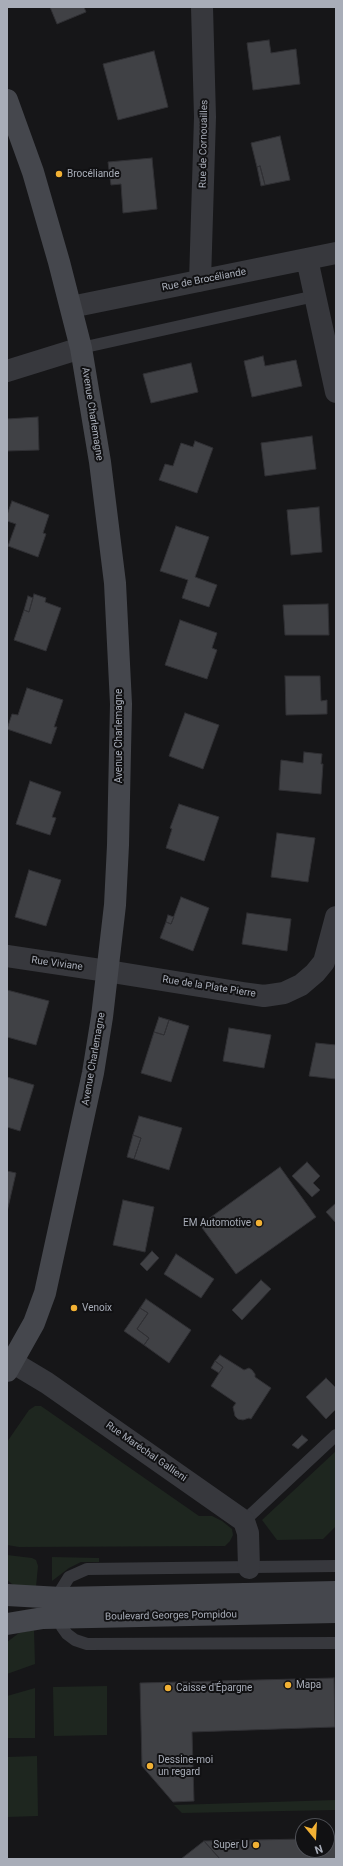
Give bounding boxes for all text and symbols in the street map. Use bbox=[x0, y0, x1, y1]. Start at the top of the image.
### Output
street label: Rue de Cornouailles bbox=[197, 100, 211, 188]
place label: Brocéliande bbox=[67, 168, 120, 180]
marker: Brocéliande bbox=[54, 169, 64, 179]
street label: Rue de Brocéliande bbox=[161, 266, 247, 294]
street label: Avenue Charlemagne bbox=[79, 366, 105, 462]
street label: Avenue Charlemagne bbox=[113, 689, 125, 783]
street label: Rue Viviane bbox=[31, 954, 83, 974]
street label: Rue de la Plate Pierre bbox=[161, 974, 257, 1000]
street label: Avenue Charlemagne bbox=[80, 1011, 108, 1107]
place label: EM Automotive bbox=[183, 1217, 251, 1229]
marker: EM Automotive bbox=[254, 1218, 264, 1228]
place label: Venoix bbox=[82, 1302, 112, 1314]
marker: Venoix bbox=[69, 1303, 79, 1313]
street label: Rue Maréchal Gallieni bbox=[103, 1420, 189, 1484]
street label: Boulevard Georges Pompidou bbox=[105, 1609, 237, 1623]
place label: Mapa bbox=[296, 1679, 321, 1691]
marker: Mapa bbox=[283, 1680, 293, 1690]
place label: Caisse d'Épargne bbox=[176, 1682, 252, 1694]
marker: Caisse d'Épargne bbox=[163, 1683, 173, 1693]
place label: Dessine-moi un regard bbox=[158, 1754, 213, 1778]
marker: Dessine-moi un regard bbox=[145, 1761, 155, 1771]
north arrow bbox=[295, 1818, 335, 1858]
place label: Super U bbox=[213, 1839, 248, 1851]
marker: Super U bbox=[251, 1840, 261, 1850]
text: N bbox=[313, 1842, 324, 1856]

